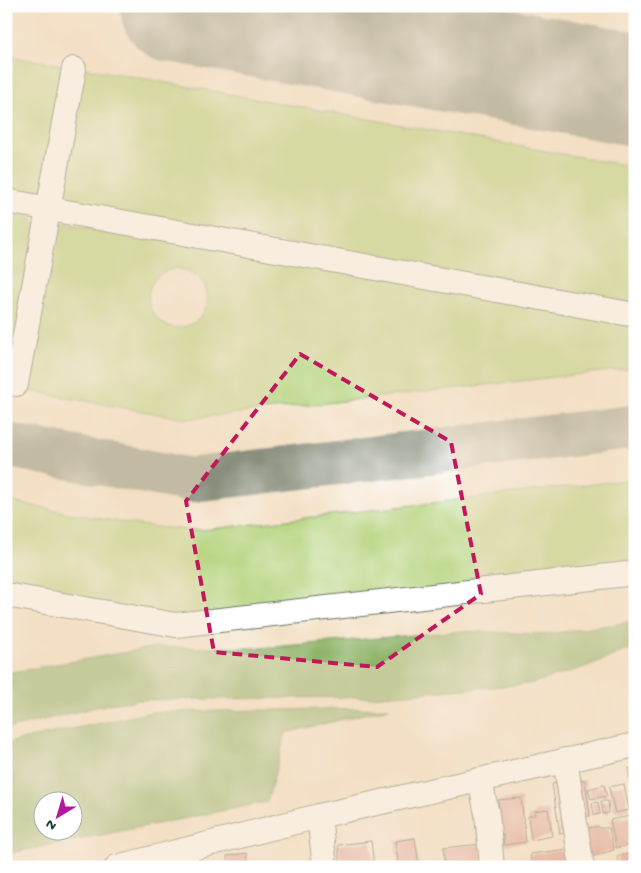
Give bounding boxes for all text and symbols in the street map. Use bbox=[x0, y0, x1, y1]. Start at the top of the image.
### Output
north arrow bbox=[32, 790, 82, 840]
text: N bbox=[43, 815, 60, 834]

